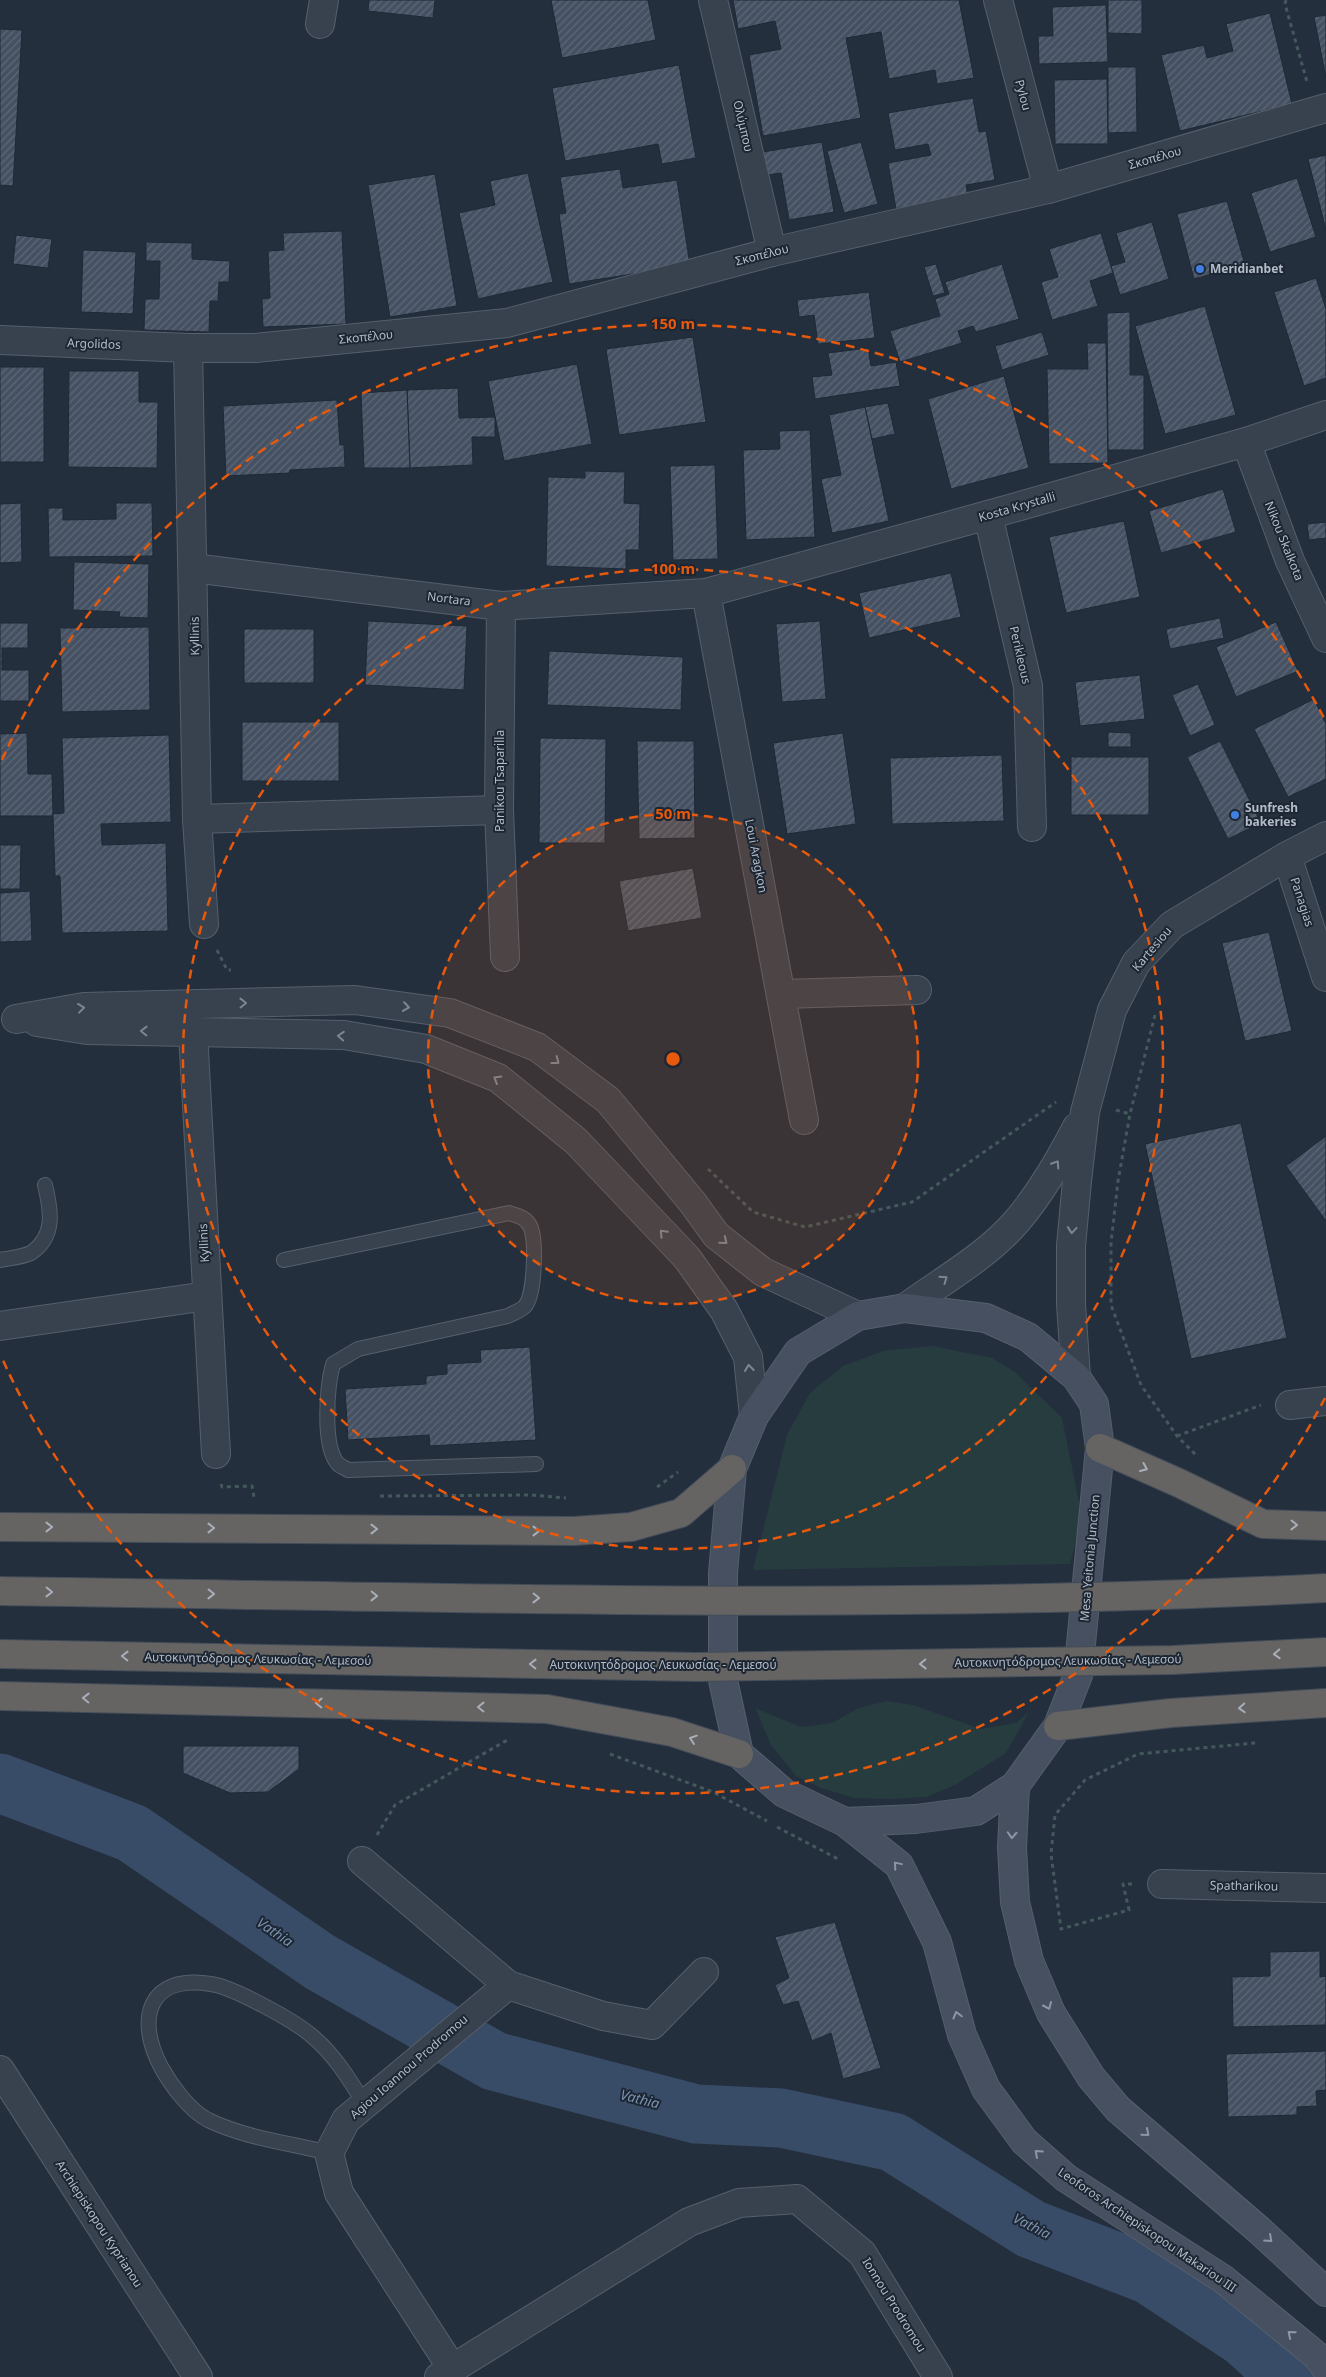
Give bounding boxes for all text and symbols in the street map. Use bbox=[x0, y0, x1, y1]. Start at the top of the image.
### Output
street label: Pylou bbox=[1011, 78, 1036, 112]
street label: Ολύμπου bbox=[729, 98, 758, 153]
street label: Σκοπέλου bbox=[1126, 142, 1183, 173]
street label: Σκοπέλου bbox=[733, 240, 790, 269]
place label: Meridianbet bbox=[1210, 260, 1284, 277]
marker: Meridianbet bbox=[1194, 263, 1206, 275]
text: 150 m bbox=[651, 313, 695, 333]
street label: Σκοπέλου bbox=[338, 325, 394, 348]
street label: Argolidos bbox=[67, 334, 121, 353]
street label: Kosta Krystalli bbox=[976, 487, 1057, 526]
street label: Nikou Skalkota bbox=[1261, 499, 1308, 583]
text: 100 m bbox=[651, 558, 695, 578]
street label: Nortara bbox=[426, 587, 472, 610]
street label: Kyllinis bbox=[186, 616, 203, 656]
street label: Perikleous bbox=[1006, 624, 1035, 686]
street label: Panikou Tsaparilla bbox=[491, 730, 508, 832]
place label: Sunfresh bakeries bbox=[1245, 799, 1298, 830]
text: 50 m bbox=[655, 803, 691, 823]
marker: Sunfresh bakeries bbox=[1229, 809, 1241, 821]
street label: Loui Aragkon bbox=[741, 818, 772, 894]
street label: Panagias bbox=[1286, 875, 1319, 929]
street label: Kartesiou bbox=[1128, 923, 1175, 975]
one-way arrow bbox=[240, 998, 248, 1008]
one-way arrow bbox=[402, 1001, 410, 1012]
one-way arrow bbox=[77, 1003, 85, 1014]
one-way arrow bbox=[140, 1026, 148, 1036]
one-way arrow bbox=[337, 1030, 345, 1041]
centre of rings bbox=[664, 1050, 682, 1068]
one-way arrow bbox=[550, 1056, 559, 1064]
one-way arrow bbox=[493, 1075, 502, 1085]
one-way arrow bbox=[1050, 1160, 1060, 1169]
street label: Kyllinis bbox=[194, 1223, 213, 1263]
one-way arrow bbox=[1067, 1226, 1078, 1234]
one-way arrow bbox=[660, 1229, 669, 1238]
one-way arrow bbox=[718, 1235, 728, 1244]
one-way arrow bbox=[939, 1276, 948, 1285]
one-way arrow bbox=[744, 1364, 755, 1372]
one-way arrow bbox=[1139, 1461, 1148, 1472]
street label: Mesa Yeitonia Junction bbox=[1075, 1494, 1104, 1622]
one-way arrow bbox=[1290, 1520, 1298, 1530]
one-way arrow bbox=[45, 1522, 53, 1532]
one-way arrow bbox=[208, 1523, 215, 1533]
one-way arrow bbox=[370, 1524, 378, 1535]
one-way arrow bbox=[532, 1526, 540, 1536]
one-way arrow bbox=[45, 1587, 53, 1597]
one-way arrow bbox=[208, 1589, 215, 1599]
one-way arrow bbox=[370, 1591, 378, 1601]
one-way arrow bbox=[532, 1593, 540, 1604]
street label: Αυτοκινητόδρομος Λευκωσίας - Λεμεσού bbox=[144, 1648, 372, 1669]
one-way arrow bbox=[1273, 1649, 1281, 1660]
street label: Αυτοκινητόδρομος Λευκωσίας - Λεμεσού bbox=[954, 1650, 1182, 1671]
one-way arrow bbox=[121, 1651, 128, 1661]
street label: Αυτοκινητόδρομος Λευκωσίας - Λεμεσού bbox=[549, 1656, 777, 1673]
one-way arrow bbox=[918, 1658, 926, 1669]
one-way arrow bbox=[528, 1659, 536, 1669]
one-way arrow bbox=[82, 1693, 90, 1703]
one-way arrow bbox=[315, 1698, 323, 1709]
one-way arrow bbox=[477, 1702, 484, 1712]
one-way arrow bbox=[1238, 1703, 1246, 1714]
one-way arrow bbox=[689, 1734, 698, 1744]
one-way arrow bbox=[1007, 1831, 1018, 1839]
one-way arrow bbox=[894, 1862, 903, 1871]
street label: Spatharikou bbox=[1210, 1876, 1278, 1895]
water label: Vathia bbox=[254, 1913, 297, 1951]
one-way arrow bbox=[1042, 2001, 1053, 2010]
street label: Agiou Ioannou Prodromou bbox=[346, 2011, 471, 2123]
one-way arrow bbox=[952, 2012, 962, 2020]
water label: Vathia bbox=[619, 2084, 662, 2113]
one-way arrow bbox=[1141, 2128, 1150, 2137]
one-way arrow bbox=[1034, 2150, 1043, 2159]
street label: Archiepiskopou Kyprianou bbox=[52, 2157, 147, 2291]
street label: Leoforos Archiepiskopou Makariou III bbox=[1055, 2163, 1240, 2296]
water label: Vathia bbox=[1010, 2208, 1054, 2243]
one-way arrow bbox=[1264, 2234, 1273, 2243]
street label: Ionnou Prodromou bbox=[858, 2254, 930, 2355]
one-way arrow bbox=[1288, 2332, 1297, 2340]

